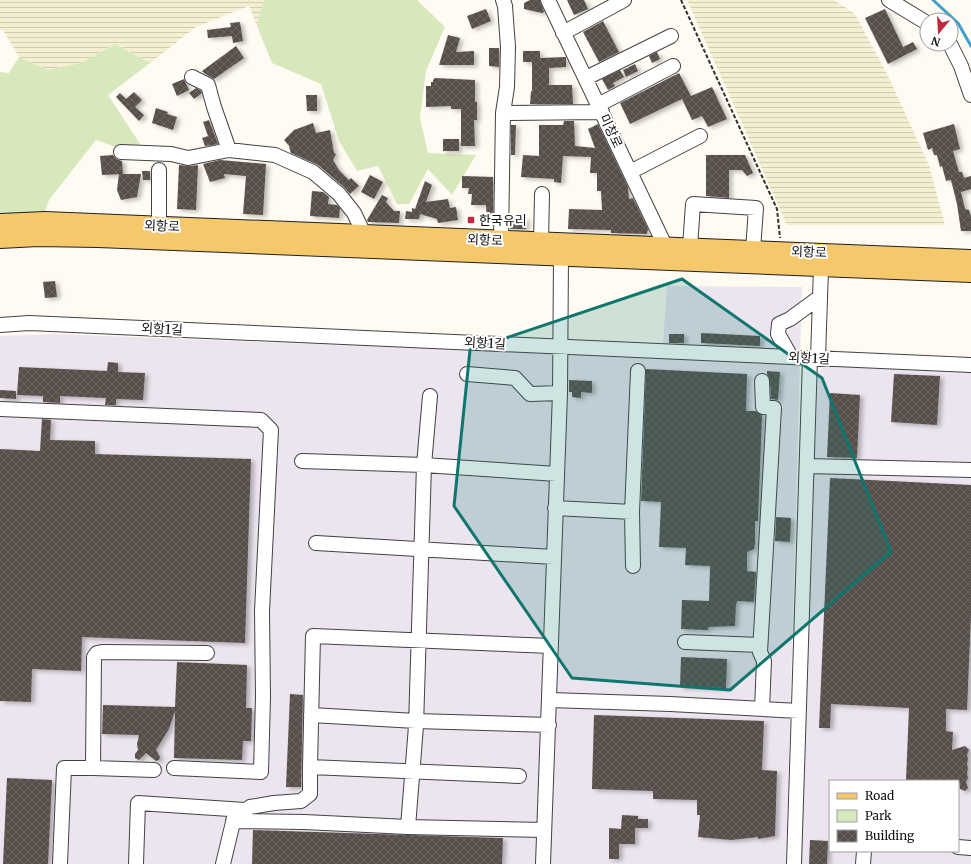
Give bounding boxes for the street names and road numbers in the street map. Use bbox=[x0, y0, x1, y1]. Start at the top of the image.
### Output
street label: 미창로 bbox=[596, 111, 626, 151]
street label: 외항로 bbox=[144, 217, 180, 235]
street label: 외항로 bbox=[467, 231, 503, 249]
street label: 외항로 bbox=[791, 243, 827, 261]
street label: 외항1길 bbox=[141, 319, 183, 339]
street label: 외항1길 bbox=[464, 333, 506, 353]
street label: 외항1길 bbox=[788, 348, 830, 368]

